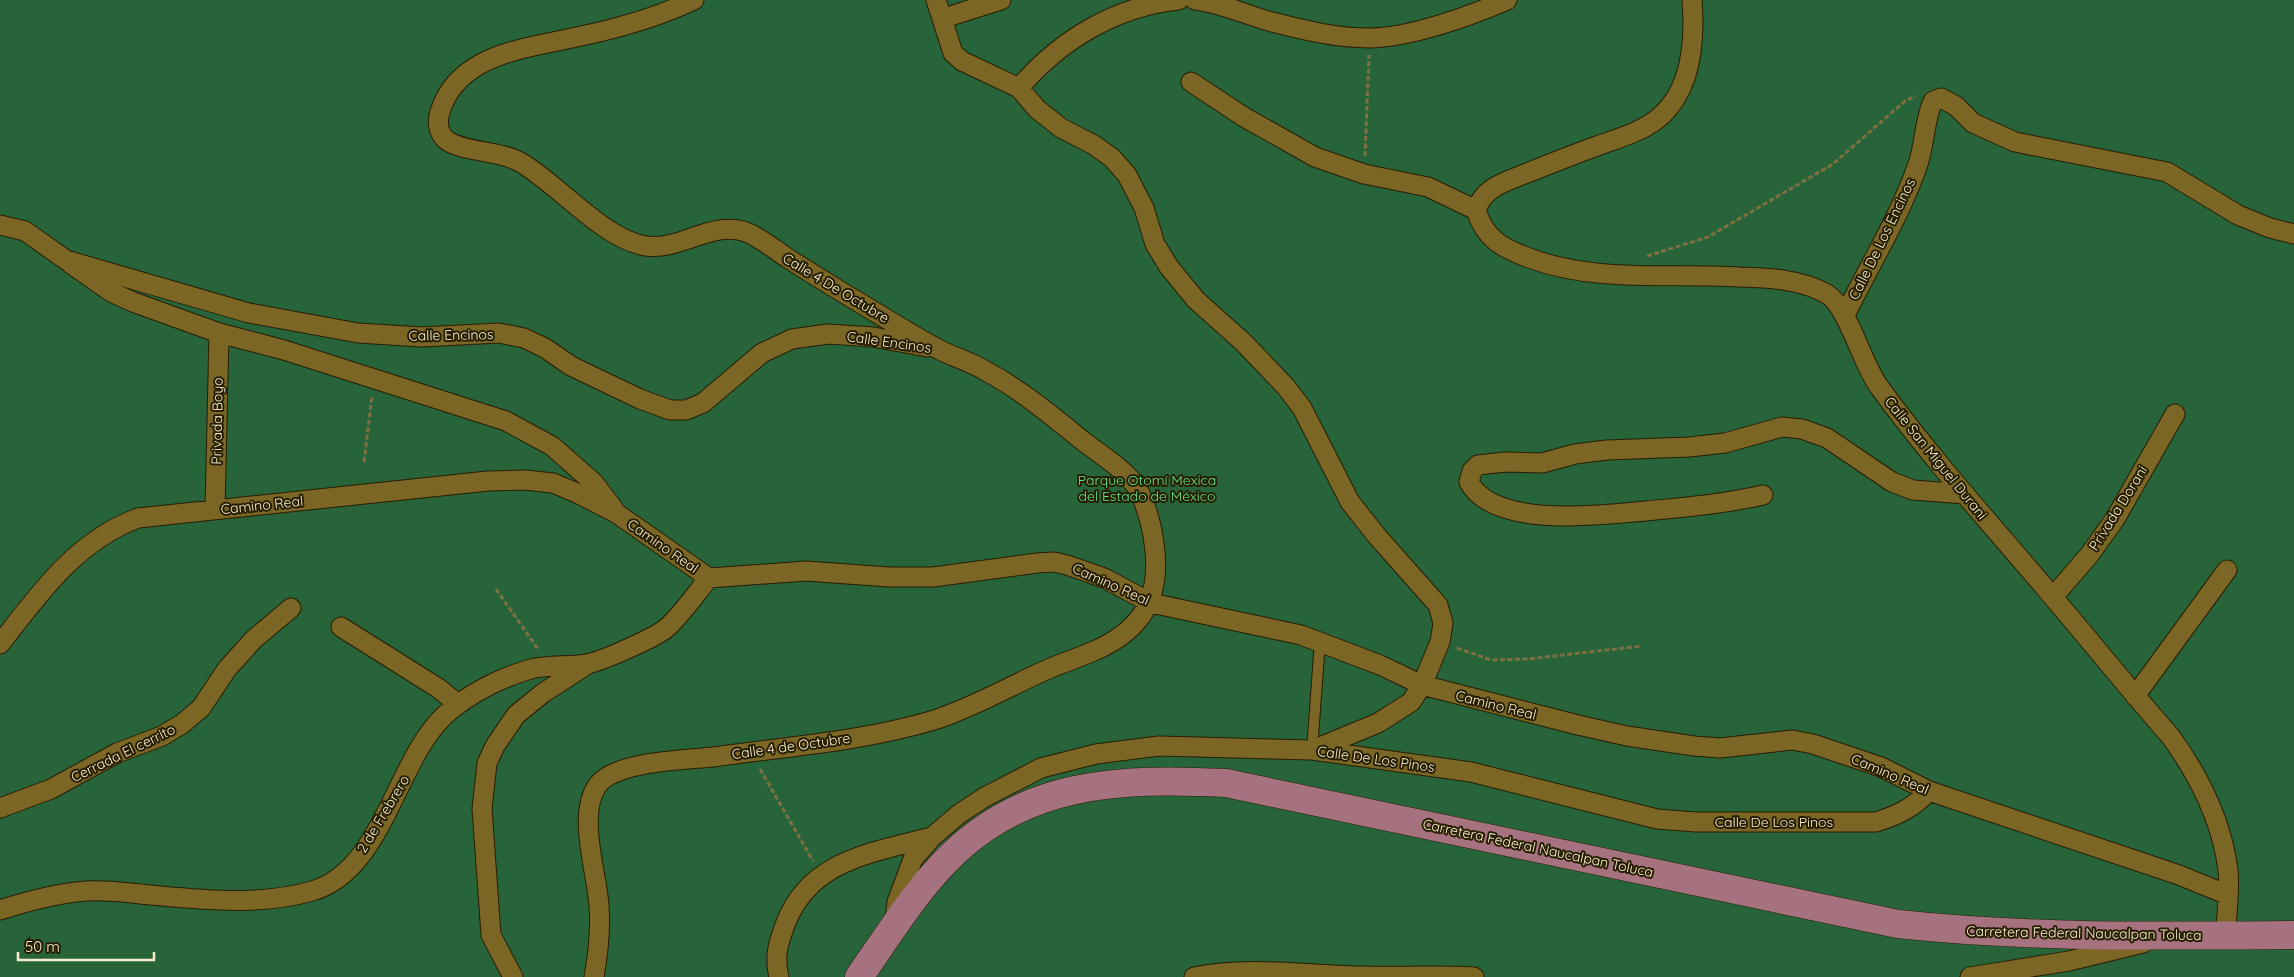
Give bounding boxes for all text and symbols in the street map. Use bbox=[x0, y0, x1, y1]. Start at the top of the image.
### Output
street label: Calle De Los Encinos bbox=[1845, 175, 1919, 303]
street label: Calle 4 De Octubre bbox=[779, 249, 893, 327]
street label: Calle Encinos bbox=[408, 325, 494, 345]
street label: Calle Encinos bbox=[846, 327, 932, 357]
street label: Privada Boyo bbox=[207, 377, 227, 465]
street label: Calle San Miguel Durani bbox=[1881, 393, 1991, 523]
street label: Privada Dorani bbox=[2085, 462, 2151, 554]
park label: Parque Otomí Mexica del Estado de México bbox=[1078, 471, 1216, 505]
street label: Camino Real bbox=[220, 492, 304, 518]
street label: Camino Real bbox=[624, 515, 702, 577]
street label: Camino Real bbox=[1070, 559, 1152, 609]
street label: Camino Real bbox=[1454, 686, 1538, 724]
street label: Cerrada El cerrito bbox=[68, 720, 178, 786]
street label: Calle 4 de Octubre bbox=[731, 729, 851, 763]
street label: Calle De Los Pinos bbox=[1316, 742, 1436, 776]
street label: Camino Real bbox=[1848, 750, 1932, 798]
street label: 2 de Frebrero bbox=[353, 772, 413, 856]
street label: Calle De Los Pinos bbox=[1715, 813, 1833, 831]
street label: Carretera Federal Naucalpan Toluca bbox=[1421, 815, 1655, 881]
street label: Carretera Federal Naucalpan Toluca bbox=[1966, 922, 2202, 944]
scale bar bbox=[18, 930, 154, 962]
text: 50 m bbox=[25, 937, 60, 956]

